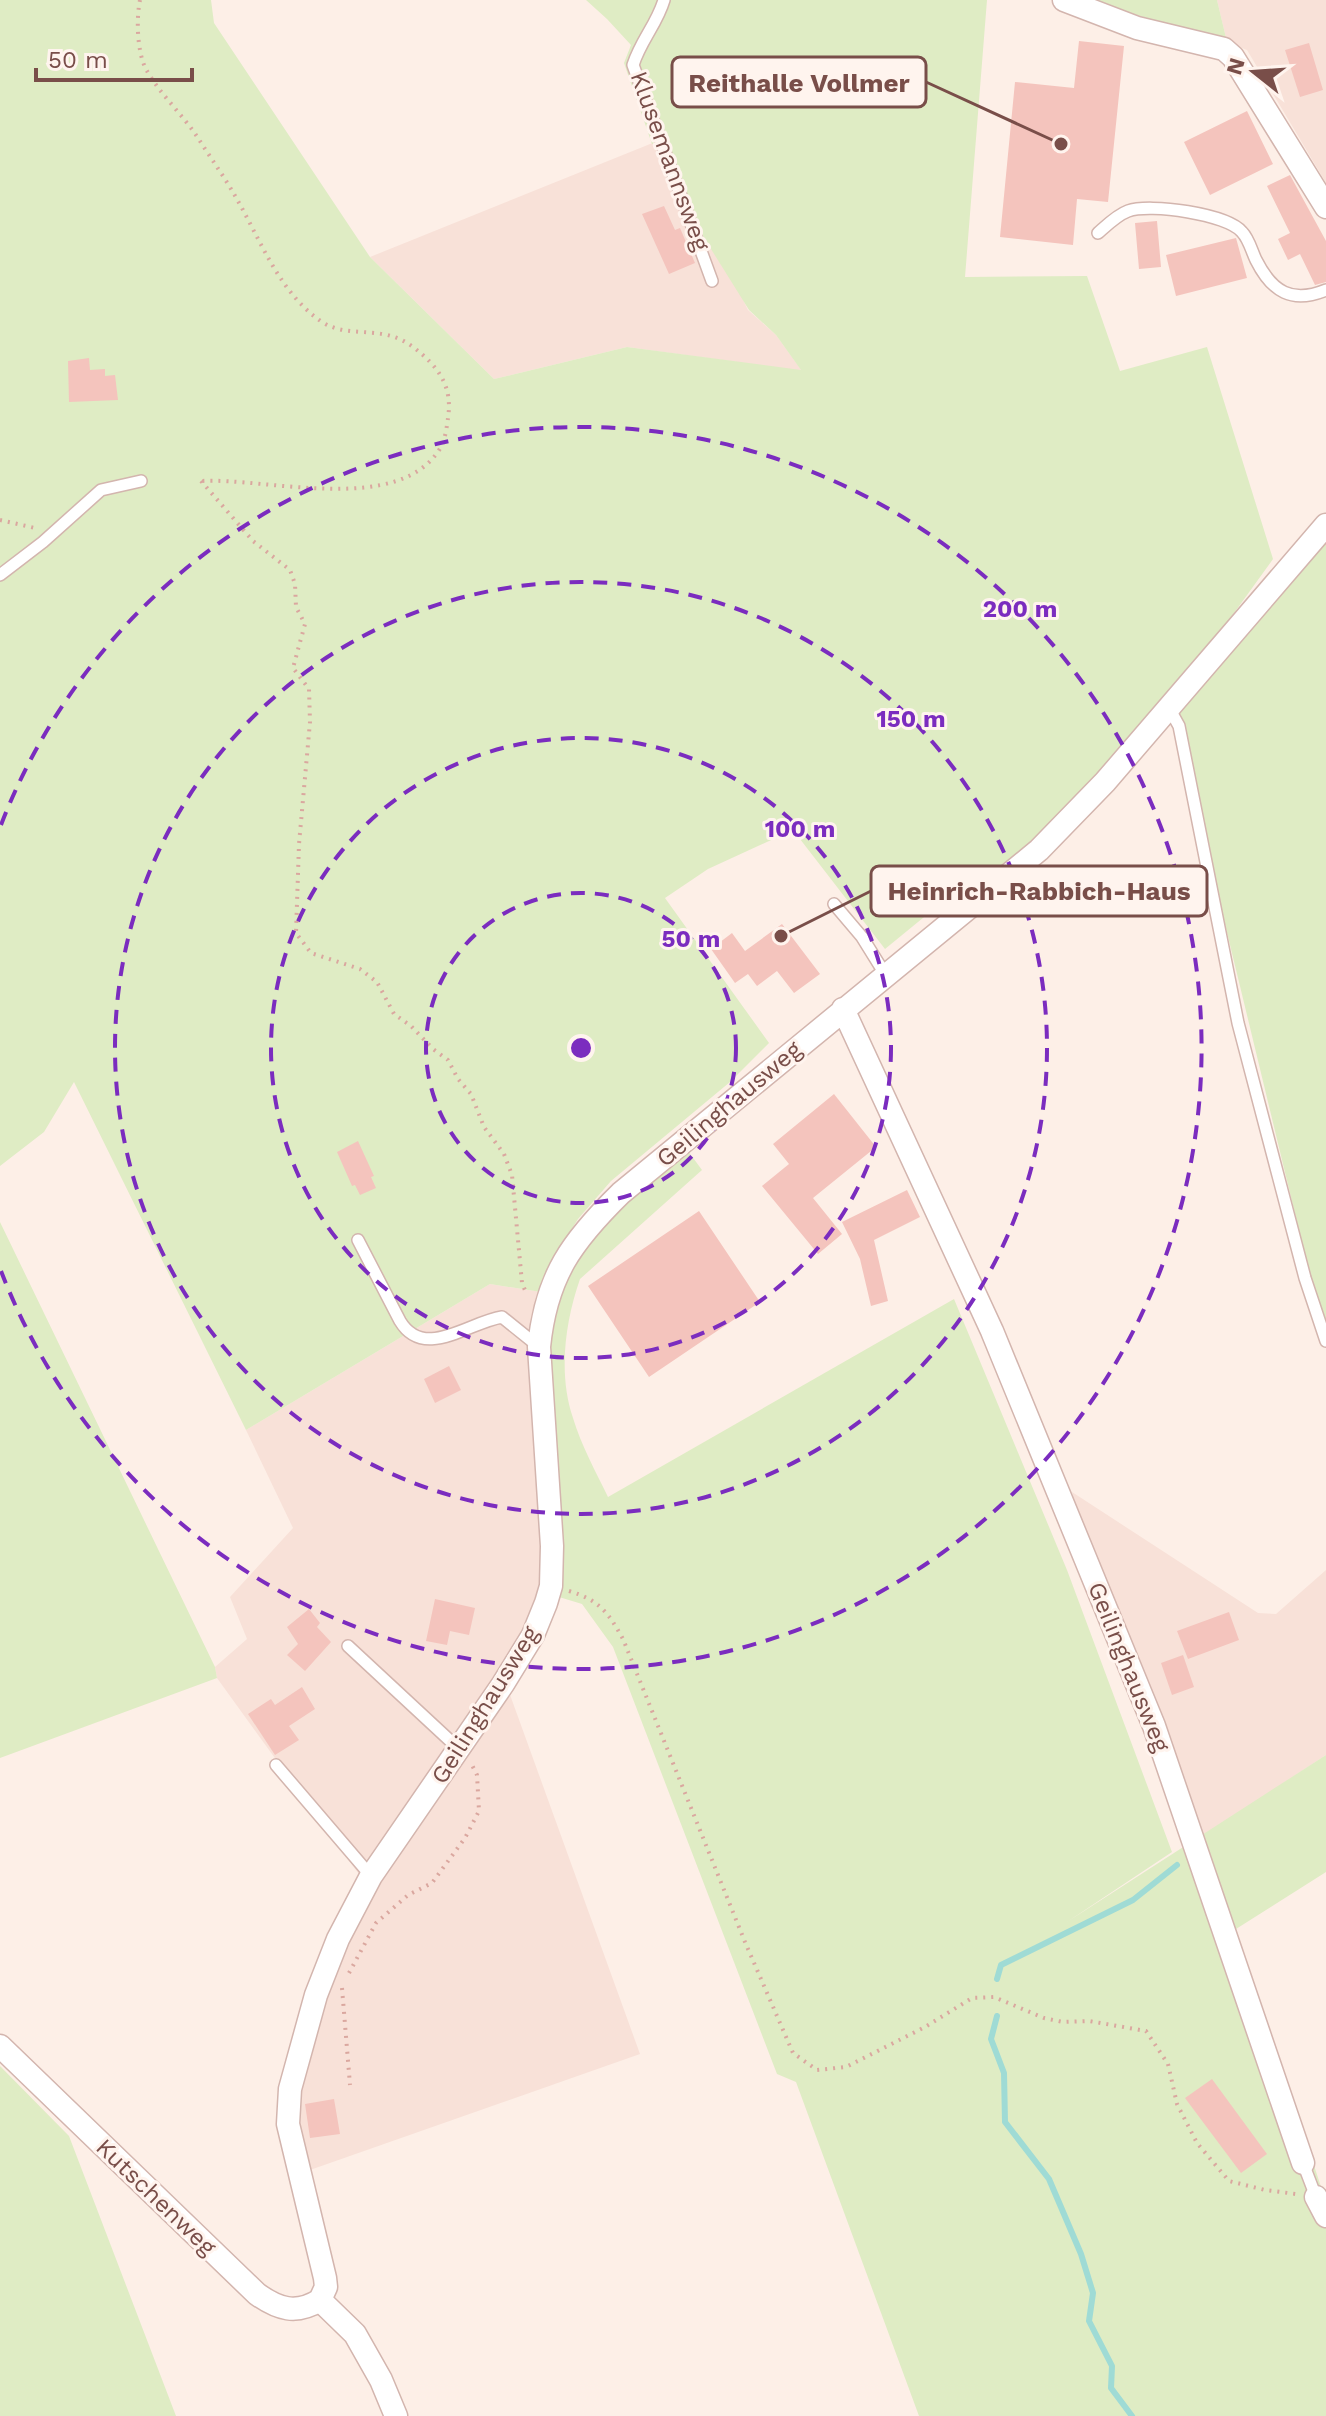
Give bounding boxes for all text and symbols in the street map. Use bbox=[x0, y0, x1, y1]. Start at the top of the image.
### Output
scale bar bbox=[36, 32, 192, 82]
north arrow bbox=[1214, 32, 1294, 112]
text: 50 m bbox=[48, 46, 108, 74]
text: N bbox=[1221, 55, 1250, 78]
callout: Reithalle Vollmer bbox=[672, 57, 926, 107]
street label: Klusemannsweg bbox=[625, 68, 716, 255]
text: Reithalle Vollmer bbox=[688, 68, 911, 98]
text: 200 m bbox=[983, 595, 1057, 623]
text: 150 m bbox=[876, 705, 946, 733]
text: 100 m bbox=[765, 815, 835, 843]
callout: Heinrich-Rabbich-Haus bbox=[871, 866, 1207, 916]
text: Heinrich-Rabbich-Haus bbox=[887, 876, 1191, 906]
text: 50 m bbox=[662, 925, 720, 953]
centre of rings bbox=[567, 1034, 595, 1062]
street label: Geilinghausweg bbox=[651, 1035, 807, 1173]
street label: Geilinghausweg bbox=[1082, 1578, 1176, 1756]
street label: Geilinghausweg bbox=[425, 1621, 545, 1789]
street label: Kutschenweg bbox=[90, 2133, 222, 2261]

